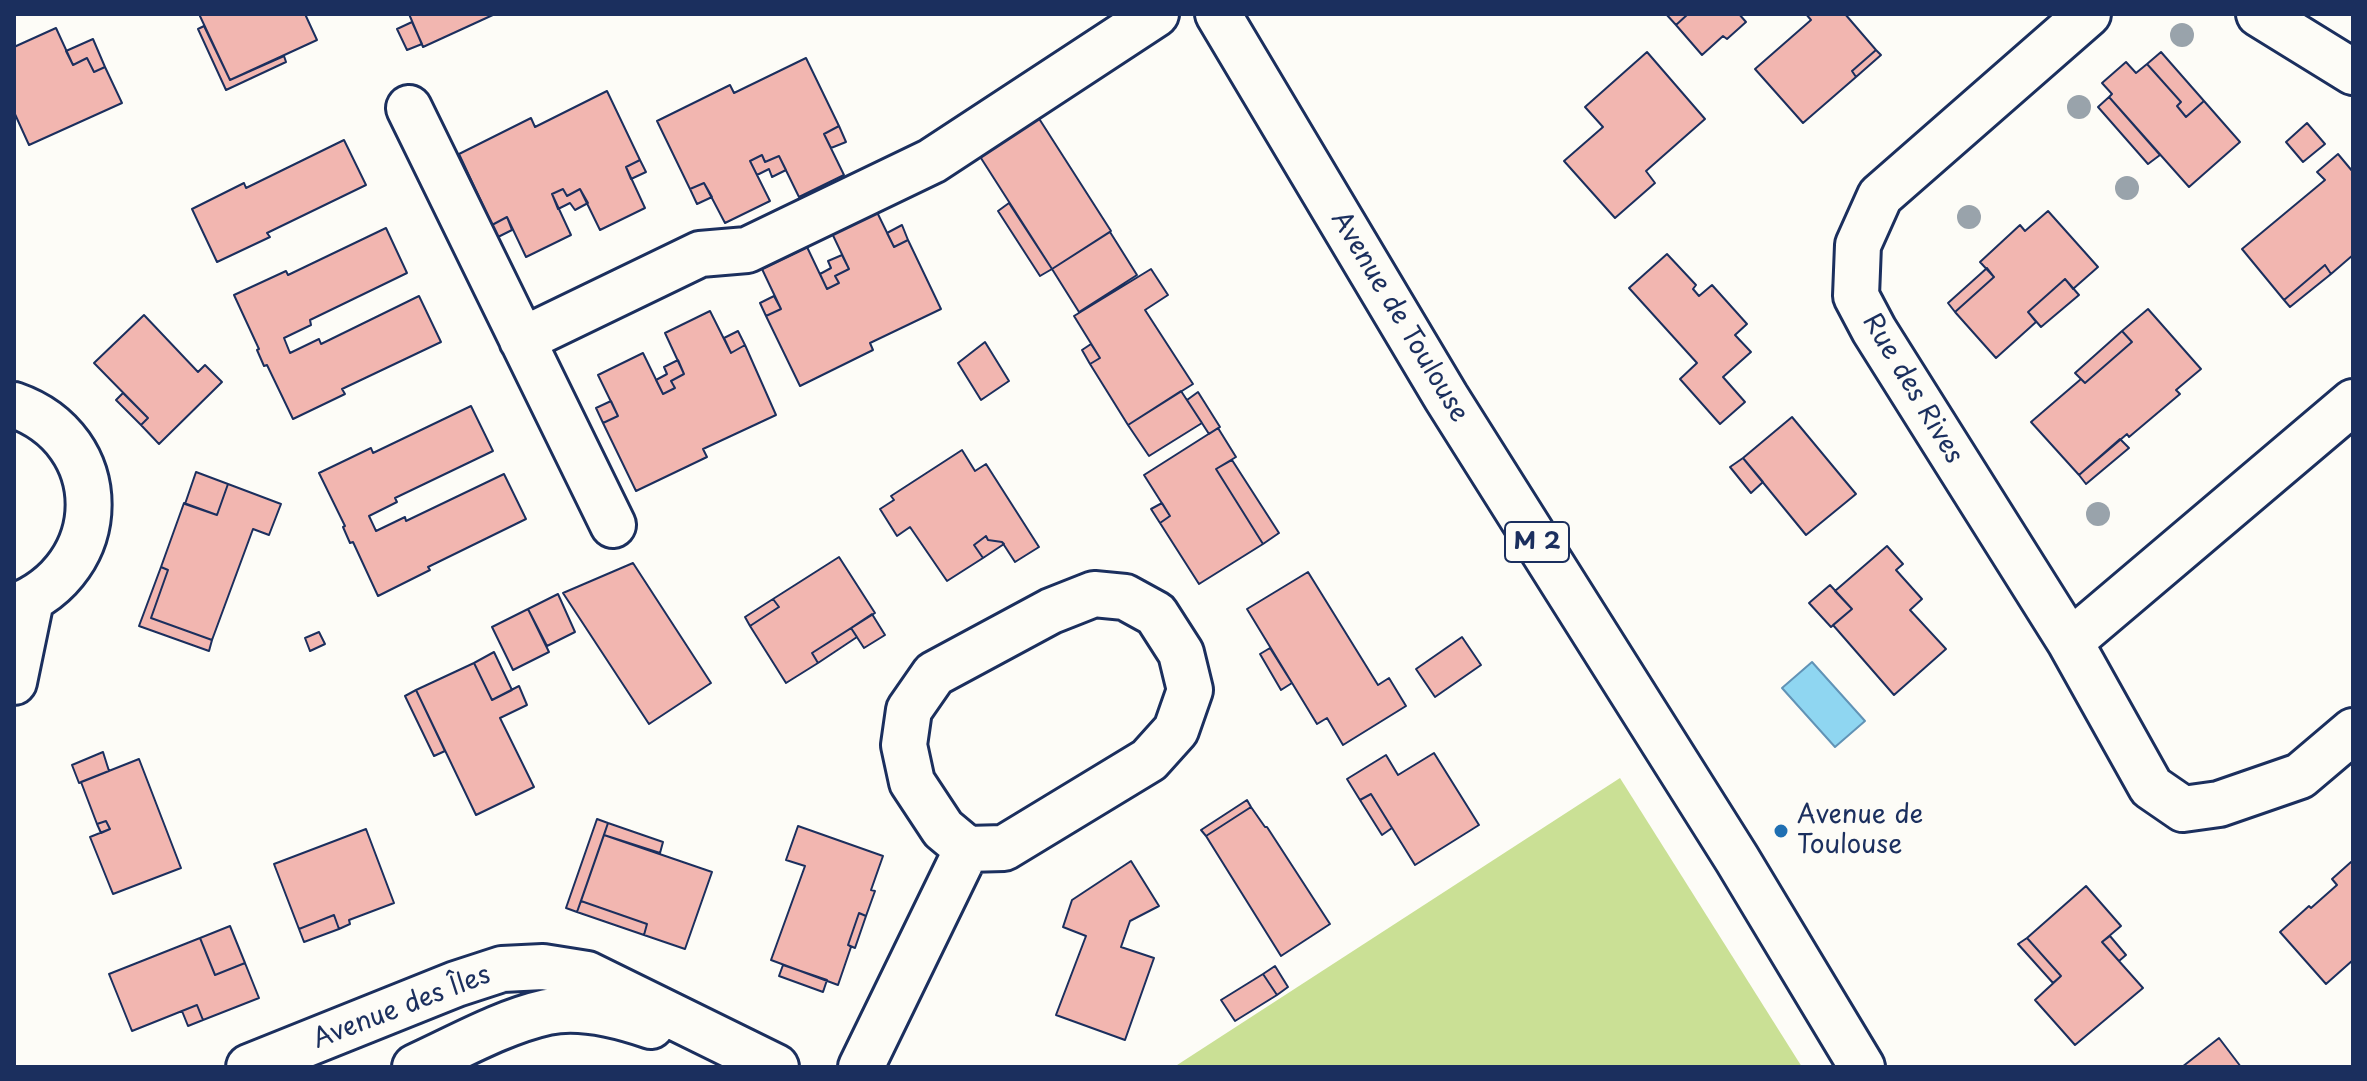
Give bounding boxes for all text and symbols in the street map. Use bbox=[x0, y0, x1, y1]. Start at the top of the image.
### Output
street label: Avenue de Toulouse bbox=[1324, 206, 1474, 428]
street label: Rue des Rives bbox=[1855, 308, 1969, 470]
road number: M 2 bbox=[1505, 522, 1569, 562]
place label: Avenue de Toulouse bbox=[1797, 800, 1923, 862]
marker: Avenue de Toulouse bbox=[1772, 822, 1790, 840]
street label: Avenue des Îles bbox=[309, 960, 495, 1056]

